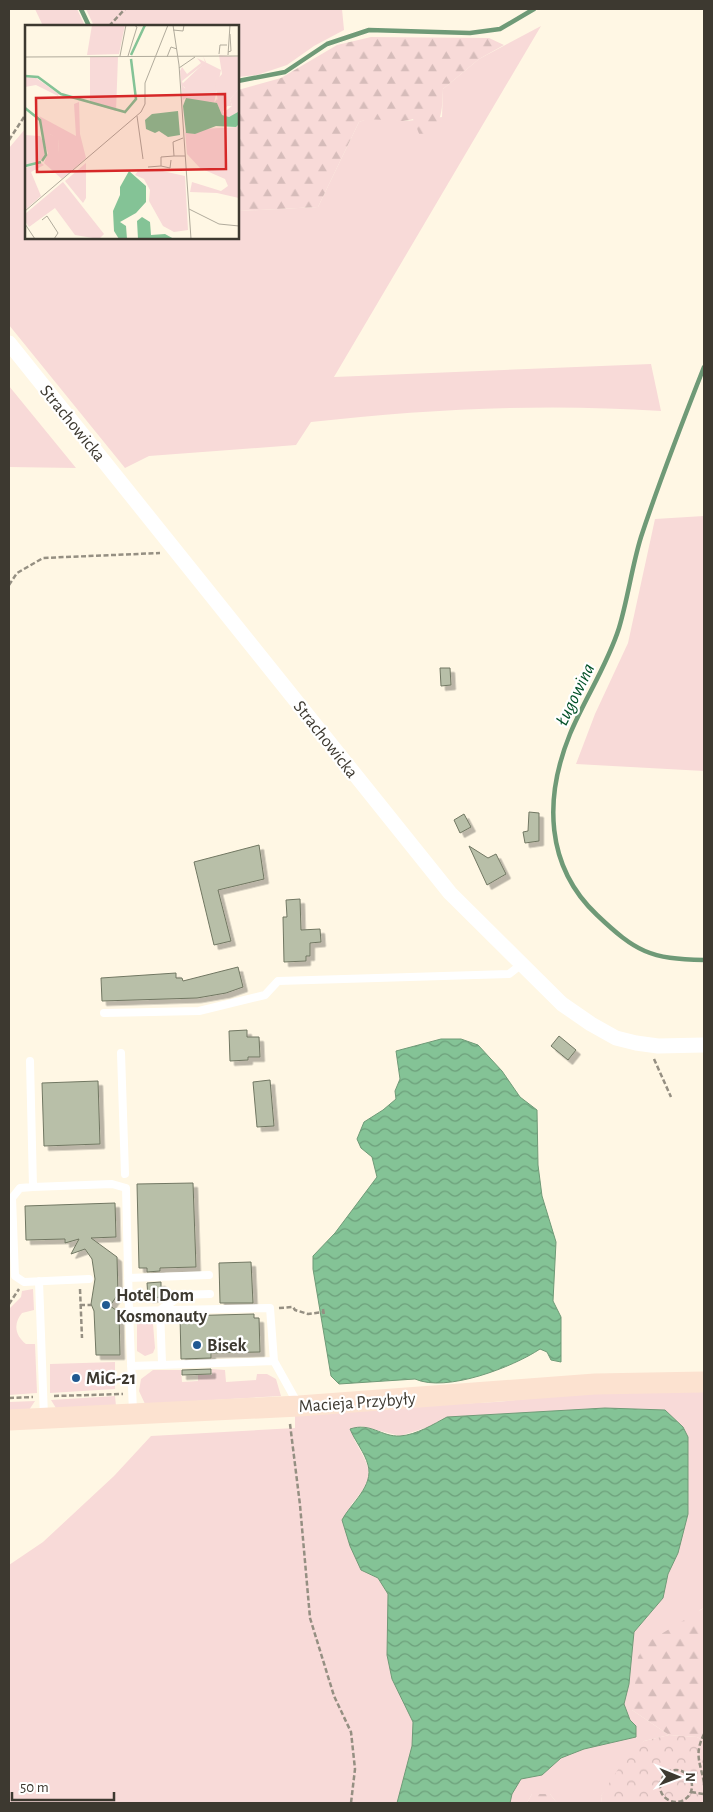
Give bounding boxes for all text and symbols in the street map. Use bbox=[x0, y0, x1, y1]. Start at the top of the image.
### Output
inset map bbox=[25, 25, 239, 239]
street label: Strachowicka bbox=[36, 382, 108, 465]
water label: Ługowina bbox=[552, 660, 599, 729]
street label: Strachowicka bbox=[290, 698, 361, 782]
place label: Hotel Dom Kosmonauty bbox=[116, 1287, 208, 1326]
marker: Hotel Dom Kosmonauty bbox=[100, 1299, 112, 1311]
place label: Bisek bbox=[207, 1337, 246, 1355]
marker: Bisek bbox=[191, 1339, 203, 1351]
place label: MiG-21 bbox=[86, 1370, 136, 1388]
marker: MiG-21 bbox=[70, 1372, 82, 1384]
street label: Macieja Przybyły bbox=[298, 1390, 416, 1416]
north arrow bbox=[653, 1752, 703, 1802]
scale bar bbox=[12, 1770, 115, 1802]
text: N bbox=[683, 1772, 697, 1782]
text: 50 m bbox=[20, 1780, 49, 1795]

